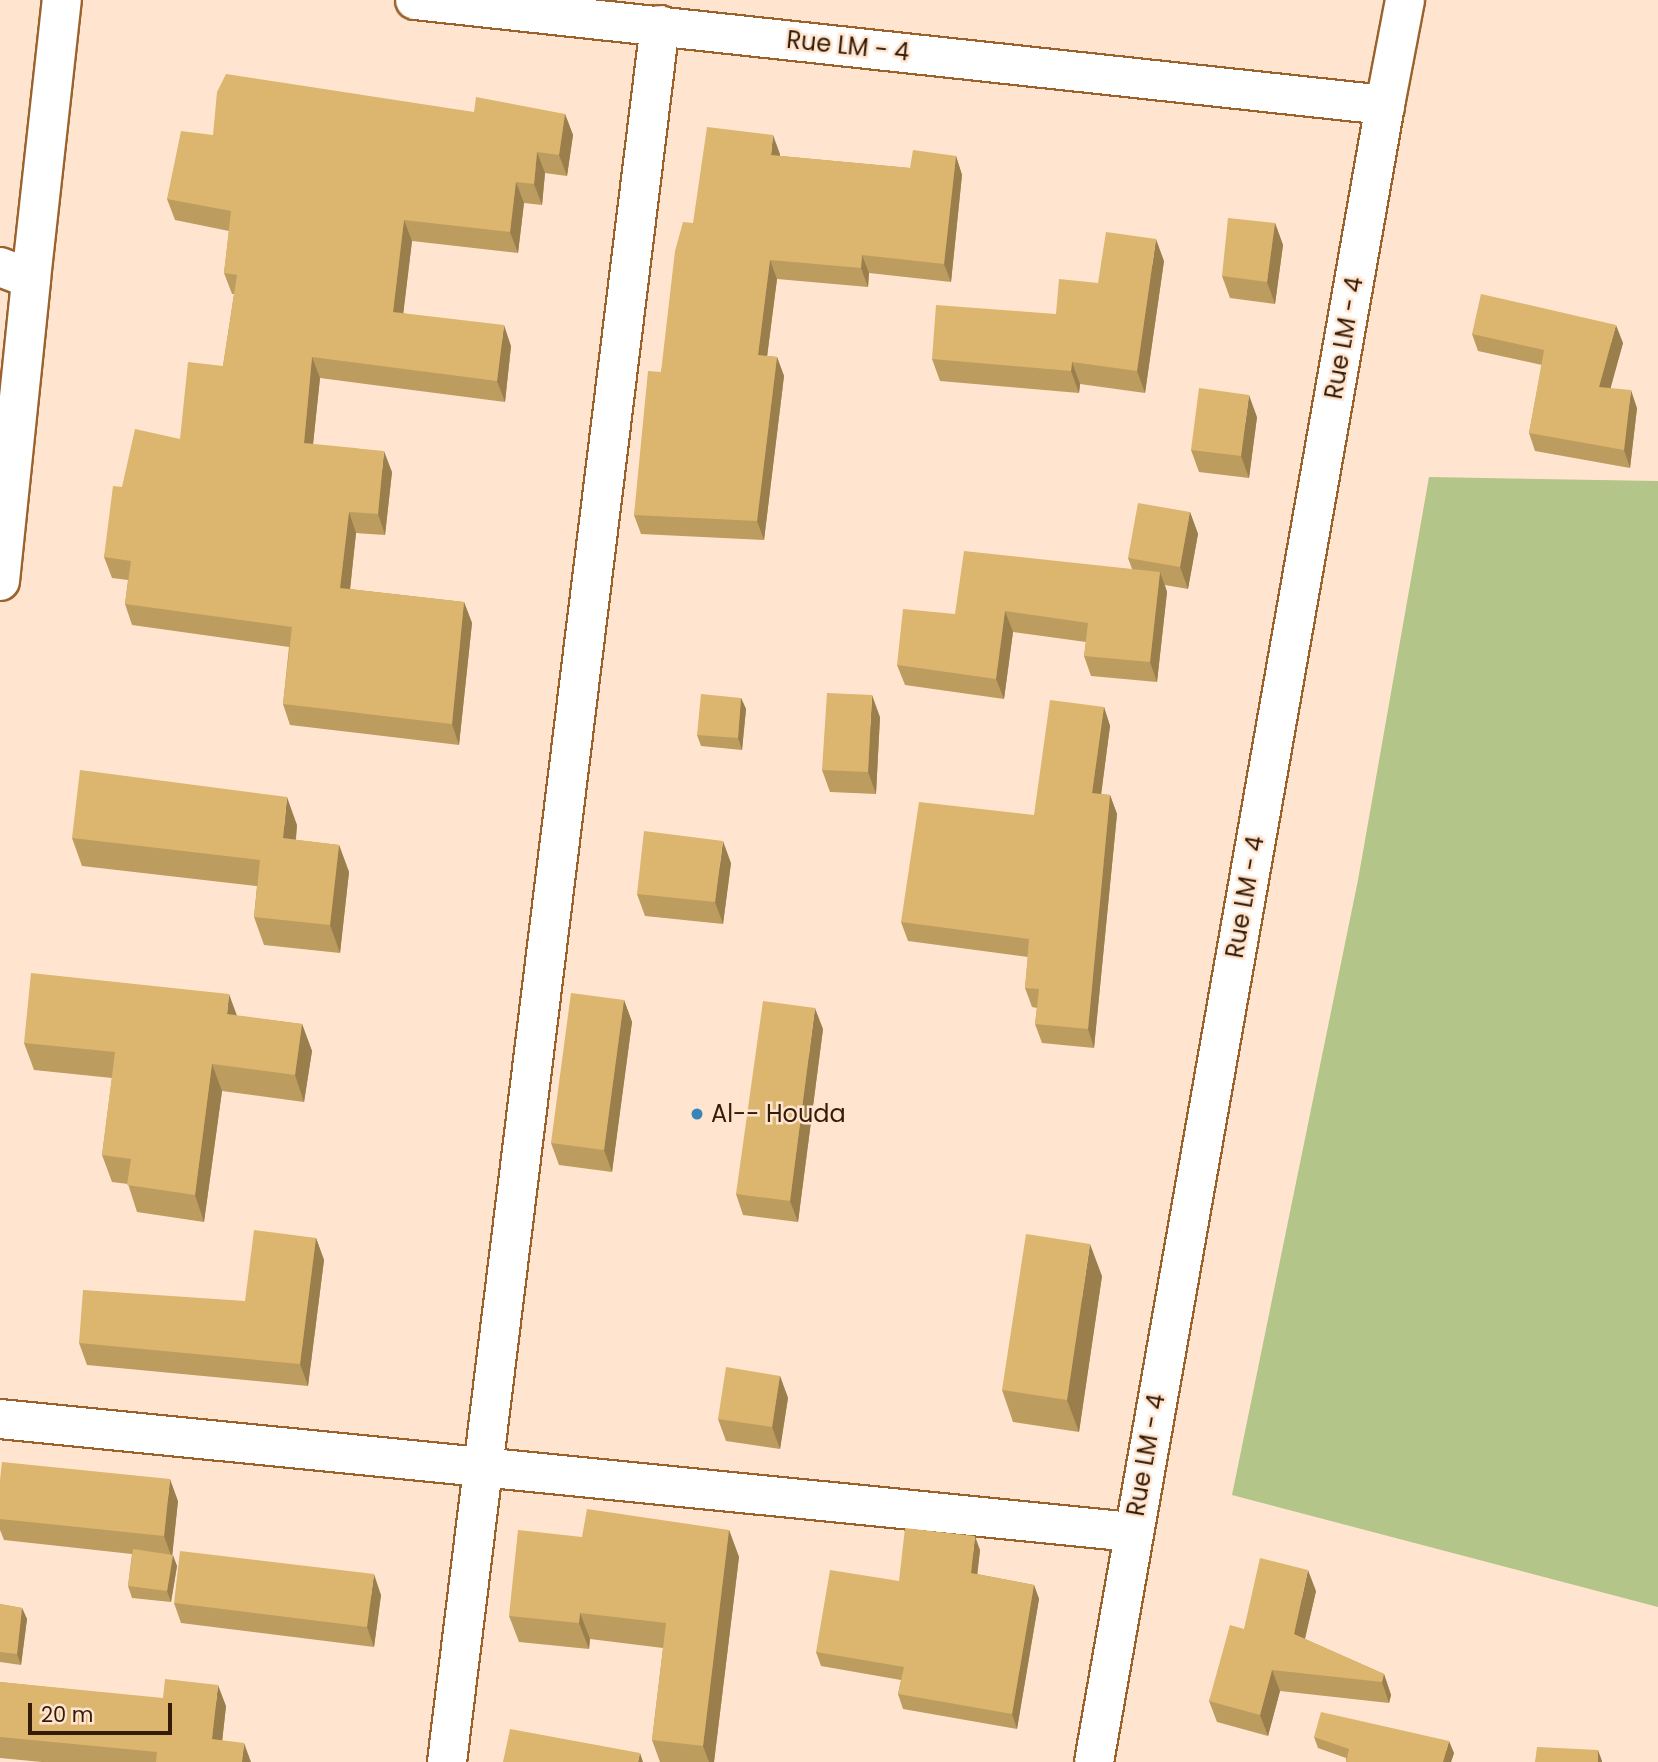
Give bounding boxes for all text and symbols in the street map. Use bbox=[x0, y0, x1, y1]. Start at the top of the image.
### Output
street label: Rue LM - 4 bbox=[785, 25, 911, 67]
street label: Rue LM - 4 bbox=[1319, 275, 1369, 401]
street label: Rue LM - 4 bbox=[1220, 834, 1270, 960]
place label: Al-- Houda bbox=[711, 1100, 846, 1128]
marker: Al-- Houda bbox=[689, 1106, 705, 1122]
street label: Rue LM - 4 bbox=[1121, 1392, 1171, 1518]
scale bar bbox=[32, 1688, 175, 1732]
text: 20 m bbox=[41, 1700, 94, 1729]

